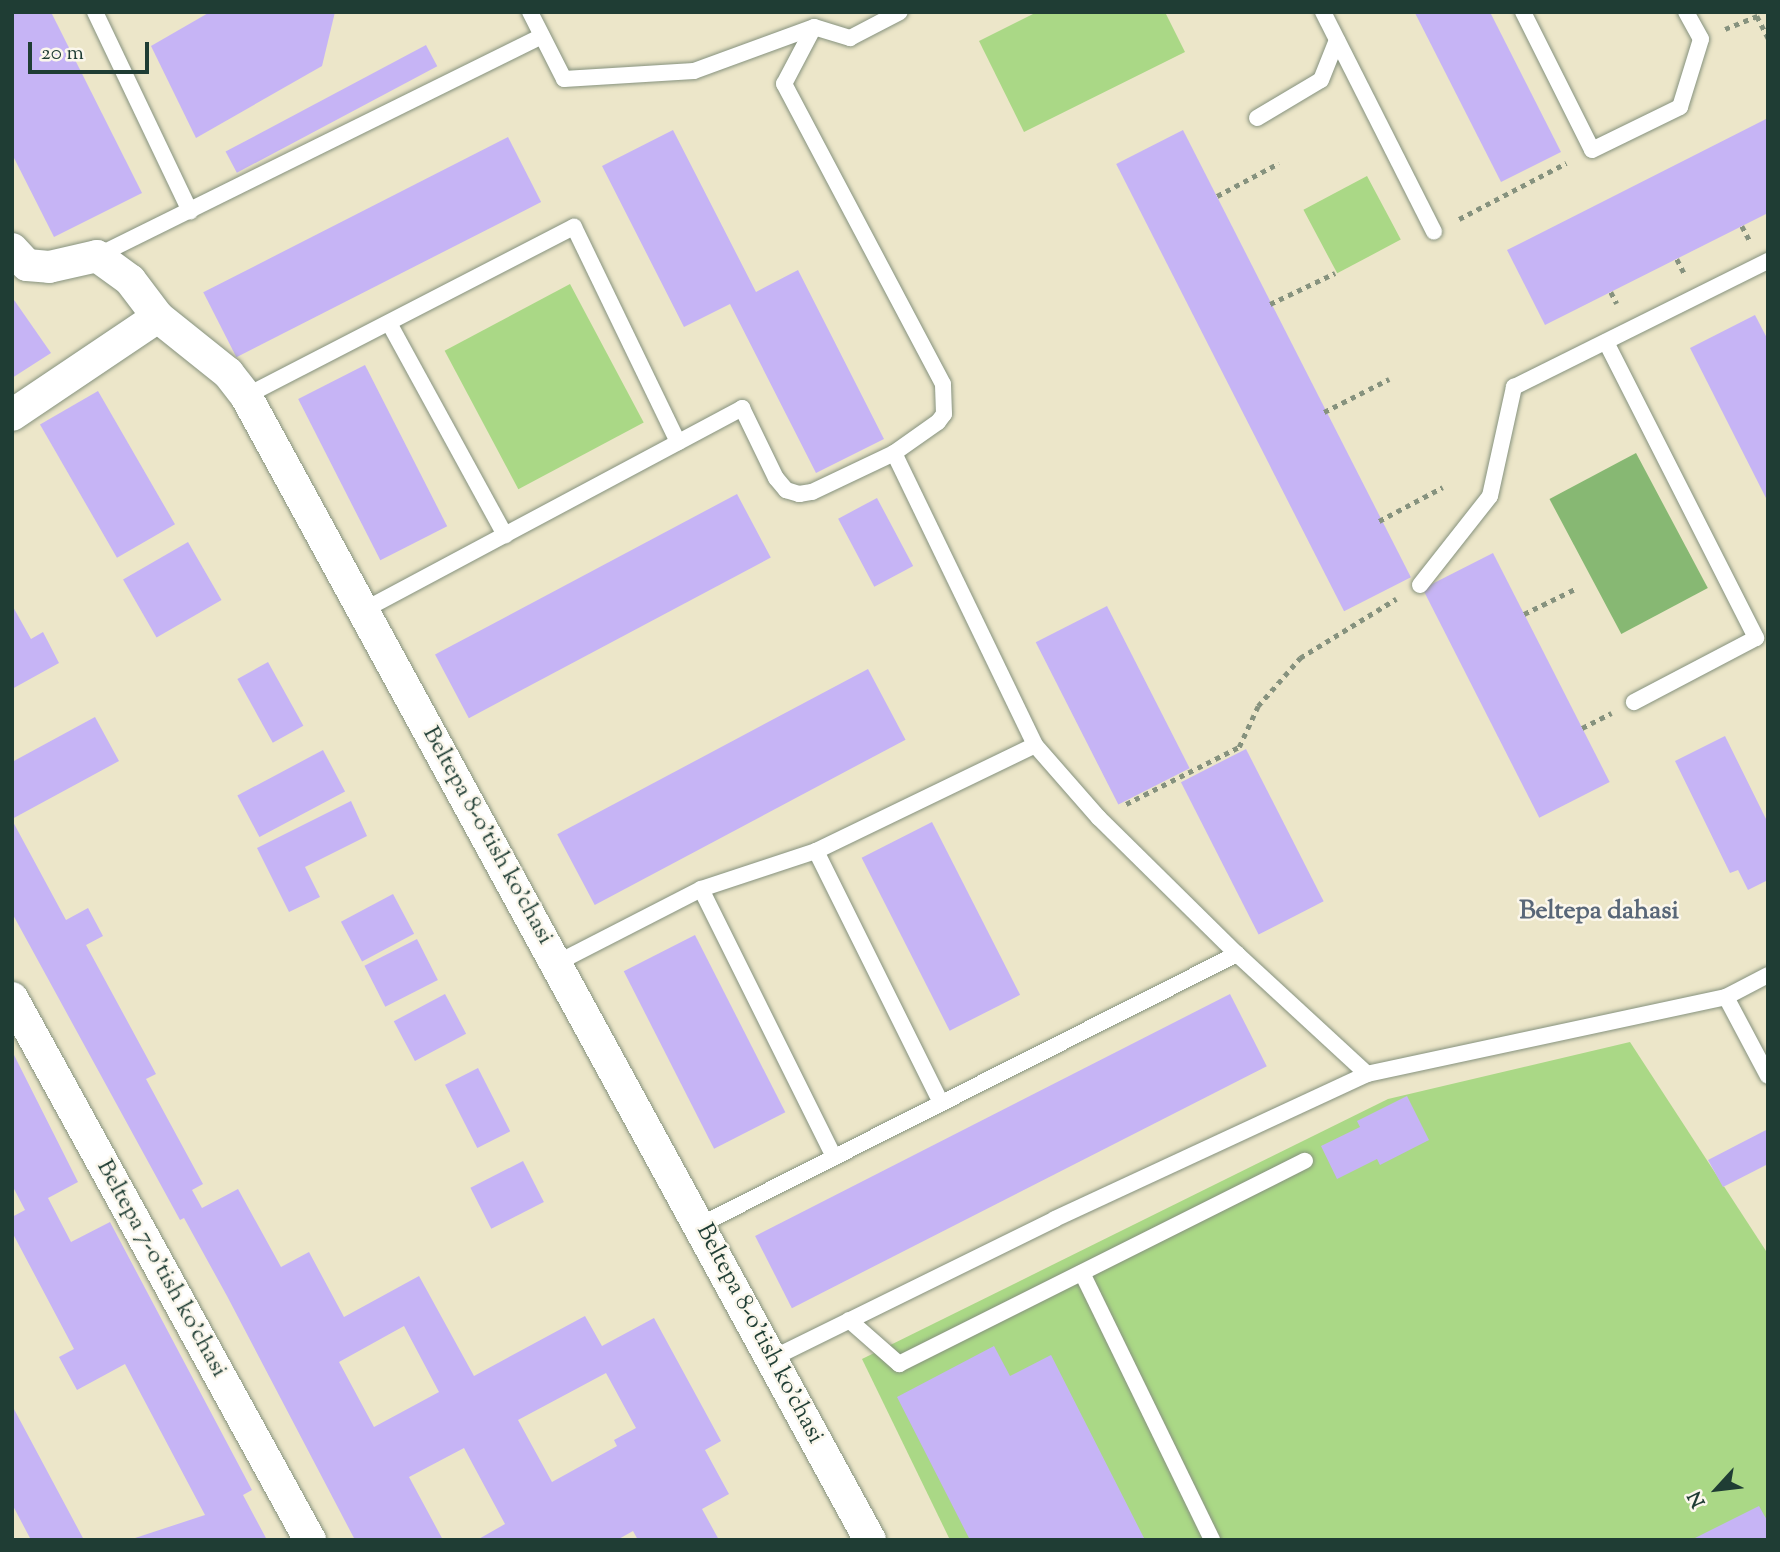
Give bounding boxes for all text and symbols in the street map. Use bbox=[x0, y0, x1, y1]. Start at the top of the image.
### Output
scale bar bbox=[32, 28, 152, 72]
text: 20 m bbox=[41, 39, 84, 69]
street label: Beltepa 8-o'tish ko'chasi bbox=[415, 722, 559, 950]
district label: Beltepa dahasi bbox=[1519, 896, 1679, 928]
street label: Beltepa 7-o'tish ko'chasi bbox=[89, 1155, 233, 1383]
street label: Beltepa 8-o'tish ko'chasi bbox=[689, 1219, 829, 1449]
north arrow bbox=[1682, 1454, 1752, 1524]
text: N bbox=[1682, 1486, 1713, 1512]

